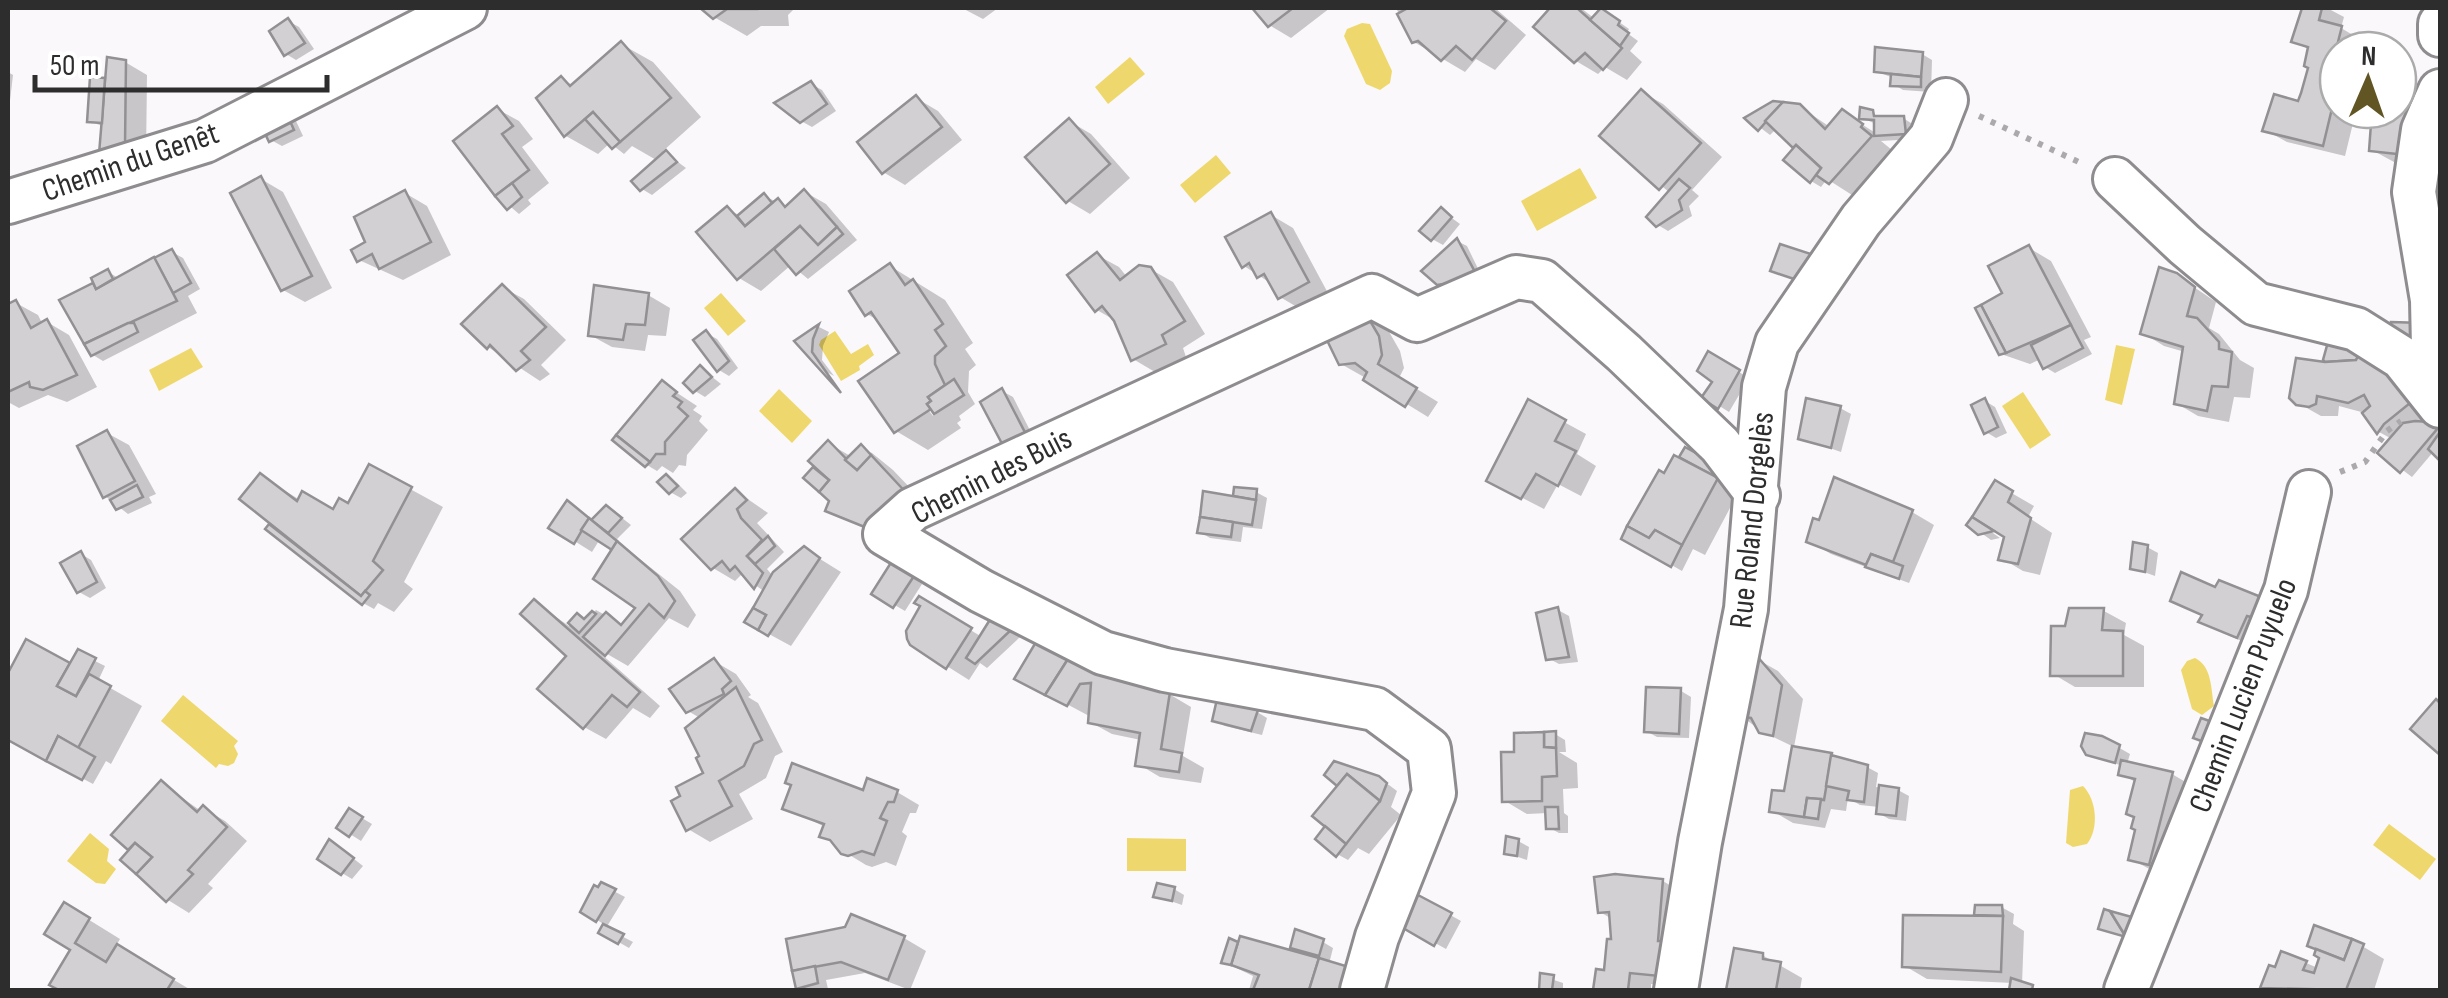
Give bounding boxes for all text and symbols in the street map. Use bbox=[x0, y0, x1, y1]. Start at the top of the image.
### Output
scale bar bbox=[35, 30, 328, 92]
north arrow bbox=[2318, 30, 2418, 130]
text: N bbox=[2361, 40, 2377, 73]
text: 50 m bbox=[50, 48, 99, 84]
street label: Chemin du Genêt bbox=[37, 114, 224, 211]
street label: Rue Roland Dorgelès bbox=[1722, 410, 1783, 630]
street label: Chemin des Buis bbox=[905, 419, 1079, 533]
street label: Chemin Lucien Puyuelo bbox=[2181, 573, 2306, 818]

